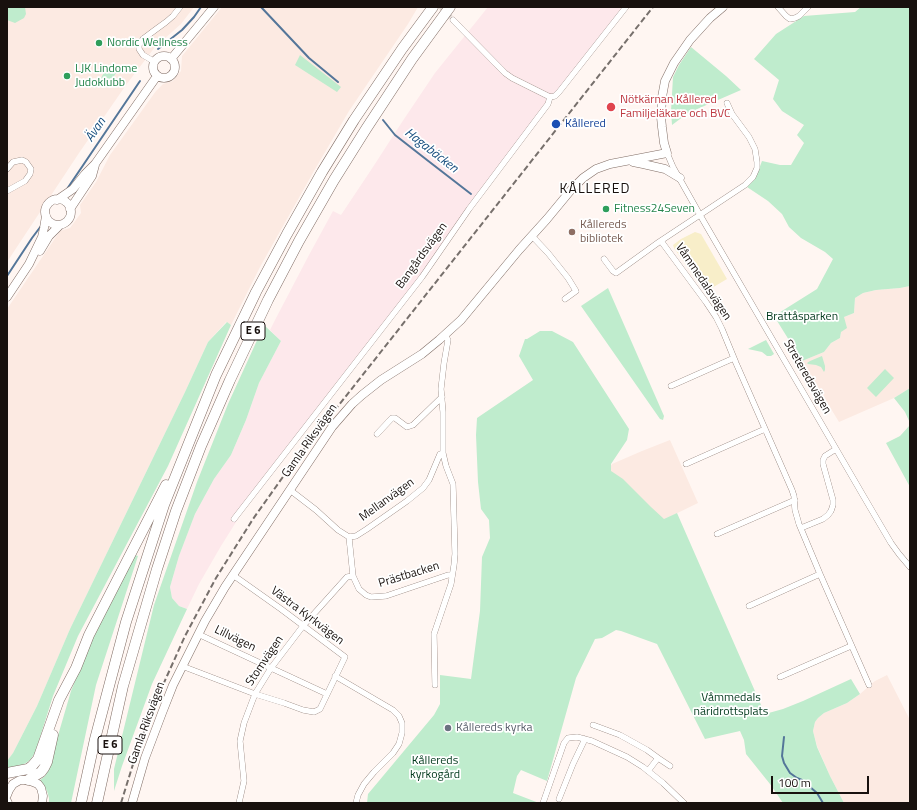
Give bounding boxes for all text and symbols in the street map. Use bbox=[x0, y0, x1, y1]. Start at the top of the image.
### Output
place label: Nordic Wellness bbox=[107, 36, 188, 50]
marker: Nordic Wellness bbox=[94, 38, 104, 48]
place label: LJK Lindome Judoklubb bbox=[75, 62, 137, 90]
marker: LJK Lindome Judoklubb bbox=[62, 71, 72, 81]
place label: Nötkärnan Kållered Familjeläkare och BVC bbox=[620, 93, 731, 121]
marker: Nötkärnan Kållered Familjeläkare och BVC bbox=[605, 101, 617, 113]
water label: Ävan bbox=[82, 115, 110, 145]
place label: Kållered bbox=[565, 117, 606, 131]
marker: Kållered bbox=[550, 118, 562, 130]
water label: Hagabäcken bbox=[401, 125, 461, 177]
district label: KÅLLERED bbox=[560, 182, 630, 198]
place label: Fitness24Seven bbox=[614, 202, 695, 216]
marker: Fitness24Seven bbox=[601, 204, 611, 214]
place label: Kållereds bibliotek bbox=[580, 218, 626, 246]
street label: Bangårdsvägen bbox=[393, 220, 451, 292]
marker: Kållereds bibliotek bbox=[567, 227, 577, 237]
street label: Våmmedalsvägen bbox=[672, 241, 734, 323]
park label: Brattåsparken bbox=[766, 310, 838, 324]
road number: E 6 bbox=[241, 322, 265, 340]
street label: Streteredsvägen bbox=[780, 337, 834, 417]
street label: Gamla Riksvägen bbox=[279, 401, 341, 481]
street label: Mellanvägen bbox=[357, 475, 417, 525]
street label: Prästbacken bbox=[377, 559, 441, 591]
street label: Västra Kyrkvägen bbox=[268, 584, 346, 648]
street label: Lillvägen bbox=[212, 623, 258, 655]
street label: Stomvägen bbox=[243, 633, 287, 689]
street label: Gamla Riksvägen bbox=[125, 680, 169, 766]
park label: Våmmedals näridrottsplats bbox=[694, 691, 768, 719]
place label: Kållereds kyrka bbox=[456, 721, 533, 735]
marker: Kållereds kyrka bbox=[443, 723, 453, 733]
road number: E 6 bbox=[98, 736, 122, 754]
park label: Kållereds kyrkogård bbox=[410, 754, 460, 782]
scale bar bbox=[773, 768, 871, 794]
text: 100 m bbox=[778, 773, 811, 792]

